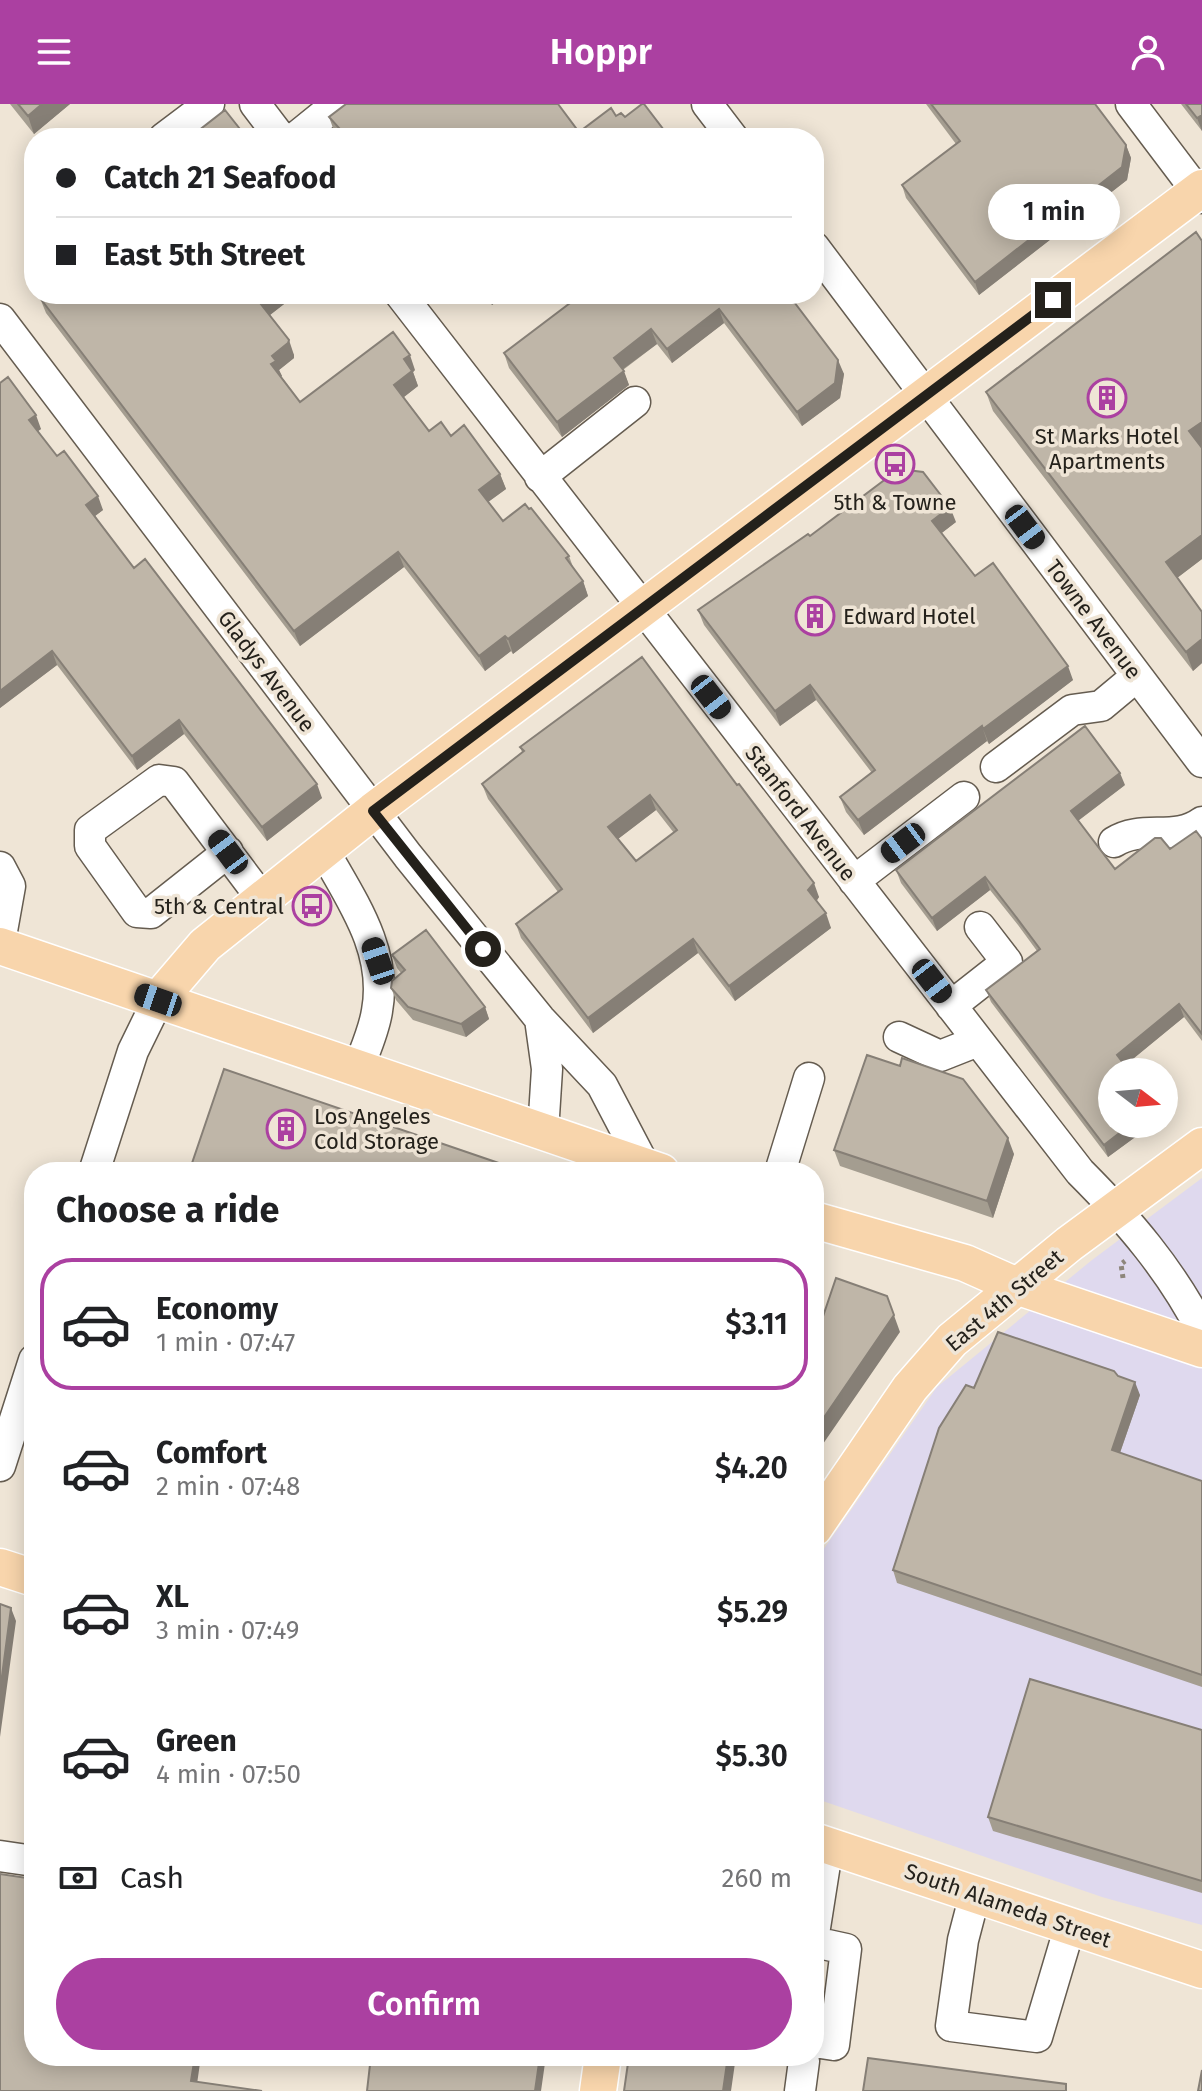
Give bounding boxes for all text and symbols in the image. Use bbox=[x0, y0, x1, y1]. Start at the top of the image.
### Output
icon: menu bbox=[32, 30, 76, 74]
text: Hoppr bbox=[550, 30, 652, 74]
icon: person bbox=[1126, 30, 1170, 74]
text: Catch 21 Seafood bbox=[104, 160, 336, 196]
callout: 1 min bbox=[987, 184, 1119, 240]
text: 1 min bbox=[1023, 196, 1085, 227]
text: East 5th Street bbox=[104, 237, 305, 273]
route end bbox=[1035, 282, 1071, 318]
building icon: St Marks Hotel Apartments bbox=[1086, 377, 1128, 419]
place label: St Marks Hotel Apartments bbox=[1035, 423, 1179, 475]
bus stop icon: 5th & Towne bbox=[874, 443, 916, 485]
place label: 5th & Towne bbox=[833, 489, 957, 516]
car bbox=[1001, 501, 1049, 553]
street label: Towne Avenue bbox=[1040, 554, 1147, 684]
building icon: Edward Hotel bbox=[794, 595, 836, 637]
place label: Edward Hotel bbox=[843, 603, 976, 630]
street label: Gladys Avenue bbox=[212, 605, 321, 737]
car bbox=[687, 671, 735, 723]
street label: Stanford Avenue bbox=[739, 740, 862, 886]
car bbox=[877, 819, 929, 867]
car bbox=[204, 826, 252, 878]
bus stop icon: 5th & Central bbox=[291, 885, 333, 927]
place label: 5th & Central bbox=[154, 893, 284, 920]
route start bbox=[465, 931, 501, 967]
car bbox=[359, 934, 397, 988]
car bbox=[908, 955, 956, 1007]
car bbox=[131, 981, 185, 1019]
north arrow bbox=[1098, 1058, 1178, 1138]
map controls bbox=[1098, 1058, 1178, 1138]
place label: Los Angeles Cold Storage bbox=[314, 1103, 439, 1155]
building icon: Los Angeles Cold Storage bbox=[265, 1108, 307, 1150]
text: Choose a ride bbox=[56, 1188, 279, 1232]
street label: East 4th Street bbox=[940, 1243, 1069, 1357]
icon: car bbox=[60, 1288, 132, 1360]
text: Economy bbox=[156, 1291, 278, 1327]
text: $3.11 bbox=[725, 1306, 788, 1342]
text: 1 min · 07:47 bbox=[156, 1327, 295, 1358]
icon: car bbox=[60, 1432, 132, 1504]
text: Comfort bbox=[156, 1435, 267, 1471]
text: $4.20 bbox=[715, 1450, 788, 1486]
text: 2 min · 07:48 bbox=[156, 1471, 300, 1502]
icon: car bbox=[60, 1576, 132, 1648]
text: XL bbox=[156, 1579, 189, 1615]
text: $5.29 bbox=[717, 1594, 788, 1630]
text: 3 min · 07:49 bbox=[156, 1615, 299, 1646]
icon: car bbox=[60, 1720, 132, 1792]
text: Green bbox=[156, 1723, 237, 1759]
text: $5.30 bbox=[715, 1738, 788, 1774]
text: 4 min · 07:50 bbox=[156, 1759, 301, 1790]
icon: cash bbox=[56, 1856, 100, 1900]
street label: South Alameda Street bbox=[901, 1857, 1115, 1954]
text: Cash bbox=[120, 1860, 184, 1896]
text: 260 m bbox=[722, 1863, 792, 1894]
button: Confirm bbox=[56, 1958, 792, 2050]

